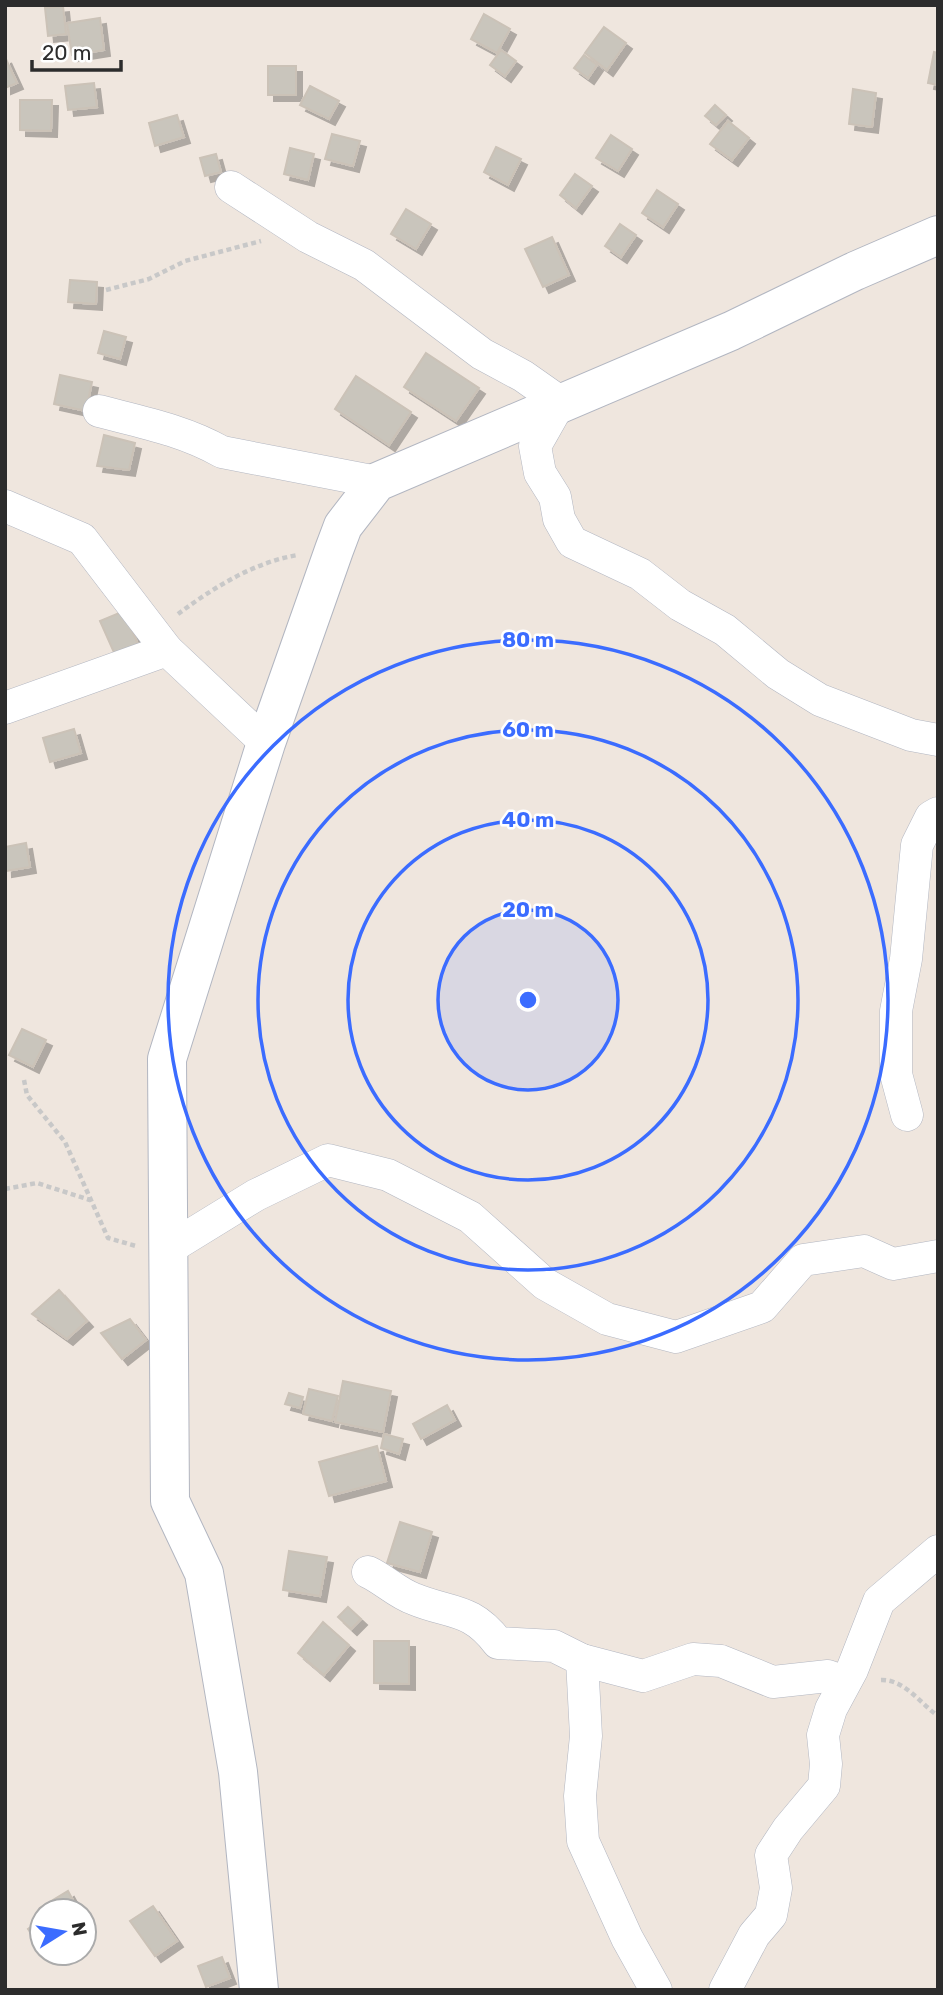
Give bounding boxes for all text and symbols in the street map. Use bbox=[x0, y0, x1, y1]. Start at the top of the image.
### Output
scale bar bbox=[32, 28, 121, 72]
text: 20 m bbox=[42, 40, 91, 65]
text: 80 m bbox=[502, 627, 554, 652]
text: 60 m bbox=[502, 717, 554, 742]
text: 40 m bbox=[502, 807, 554, 832]
text: 20 m bbox=[502, 897, 554, 922]
centre of rings bbox=[516, 988, 540, 1012]
north arrow bbox=[28, 1897, 98, 1967]
text: N bbox=[67, 1920, 92, 1938]

